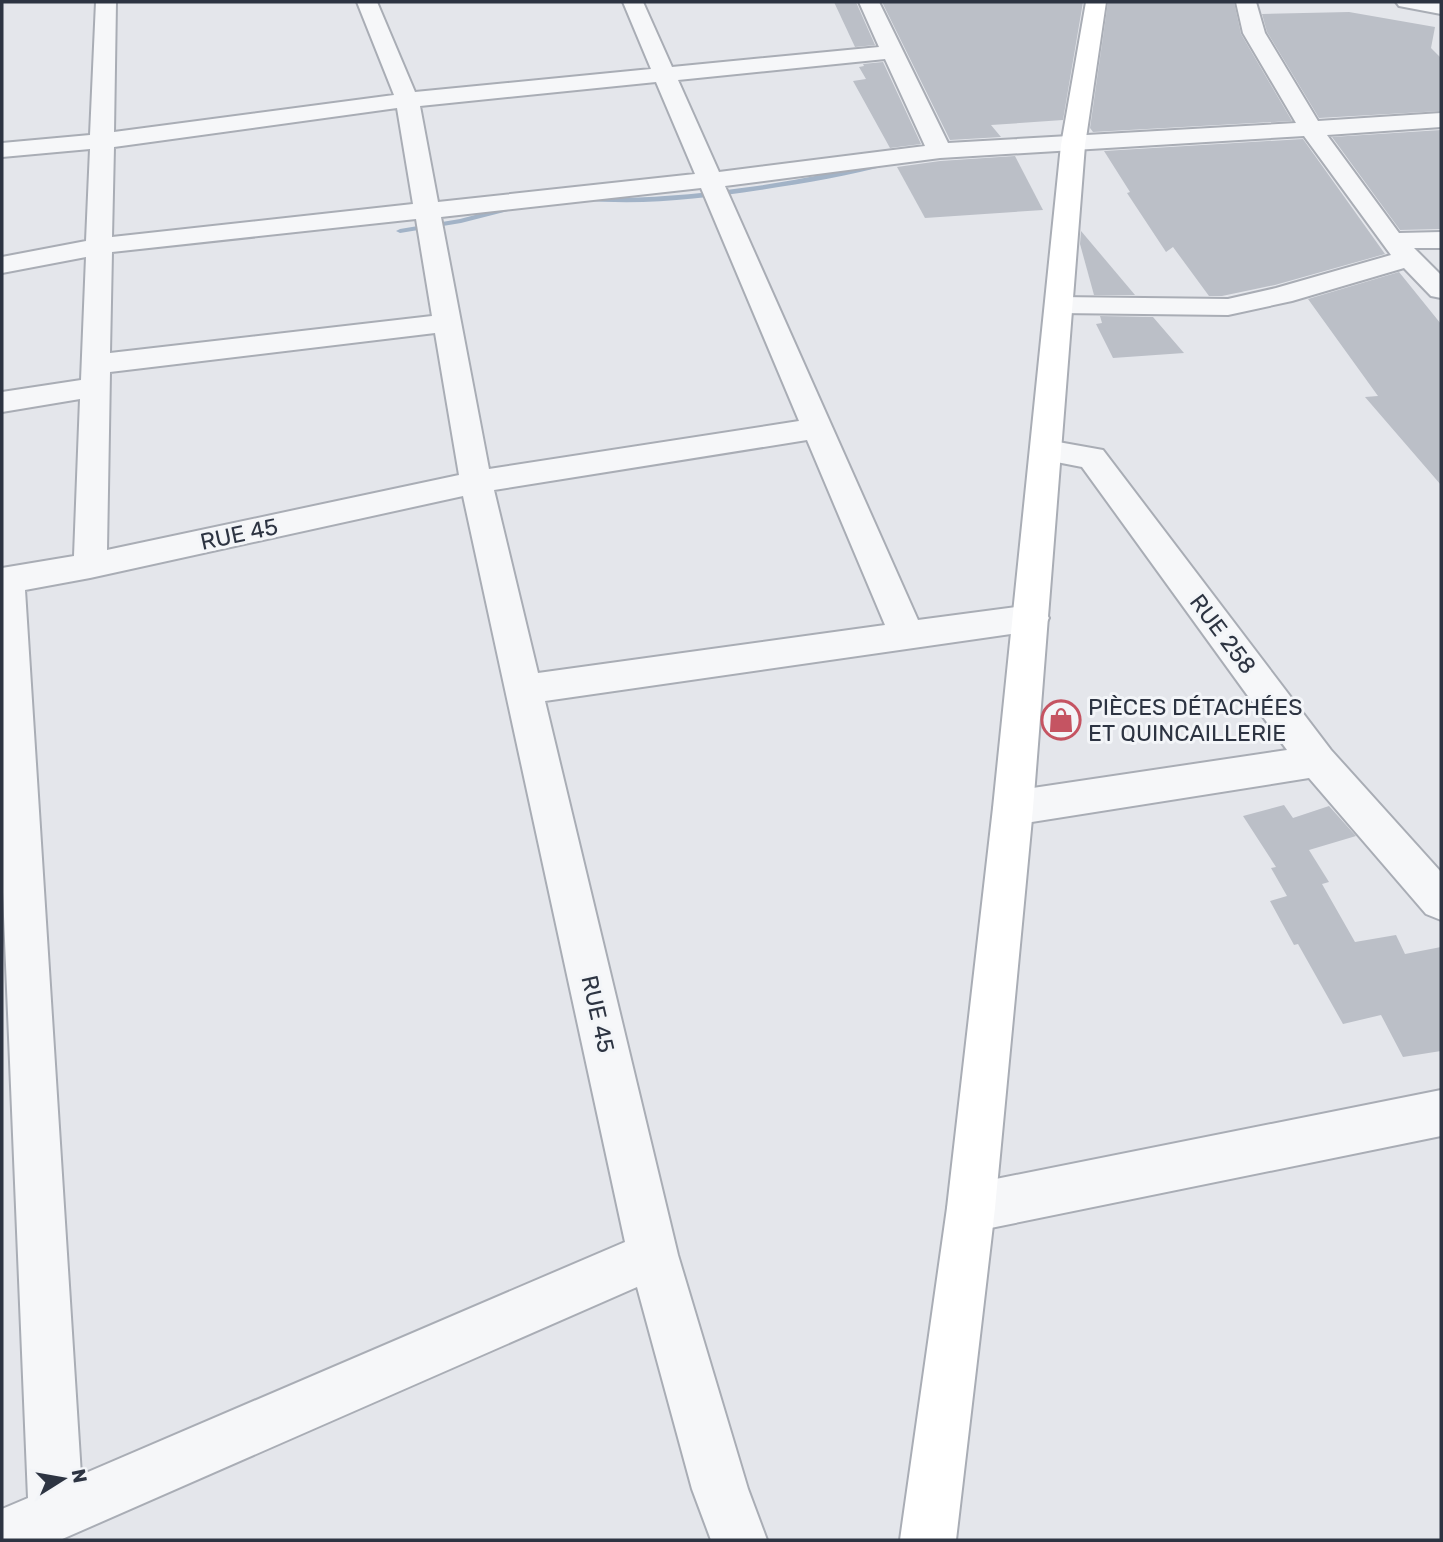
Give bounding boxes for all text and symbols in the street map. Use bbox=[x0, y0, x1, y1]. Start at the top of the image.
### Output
street label: RUE 45 bbox=[198, 512, 280, 556]
street label: RUE 258 bbox=[1184, 589, 1262, 679]
place label: PIÈCES DÉTACHÉES ET QUINCAILLERIE bbox=[1088, 693, 1302, 747]
shop icon: PIÈCES DÉTACHÉES ET QUINCAILLERIE bbox=[1040, 699, 1082, 741]
street label: RUE 45 bbox=[576, 973, 620, 1055]
north arrow bbox=[28, 1444, 98, 1514]
text: N bbox=[67, 1467, 92, 1485]

